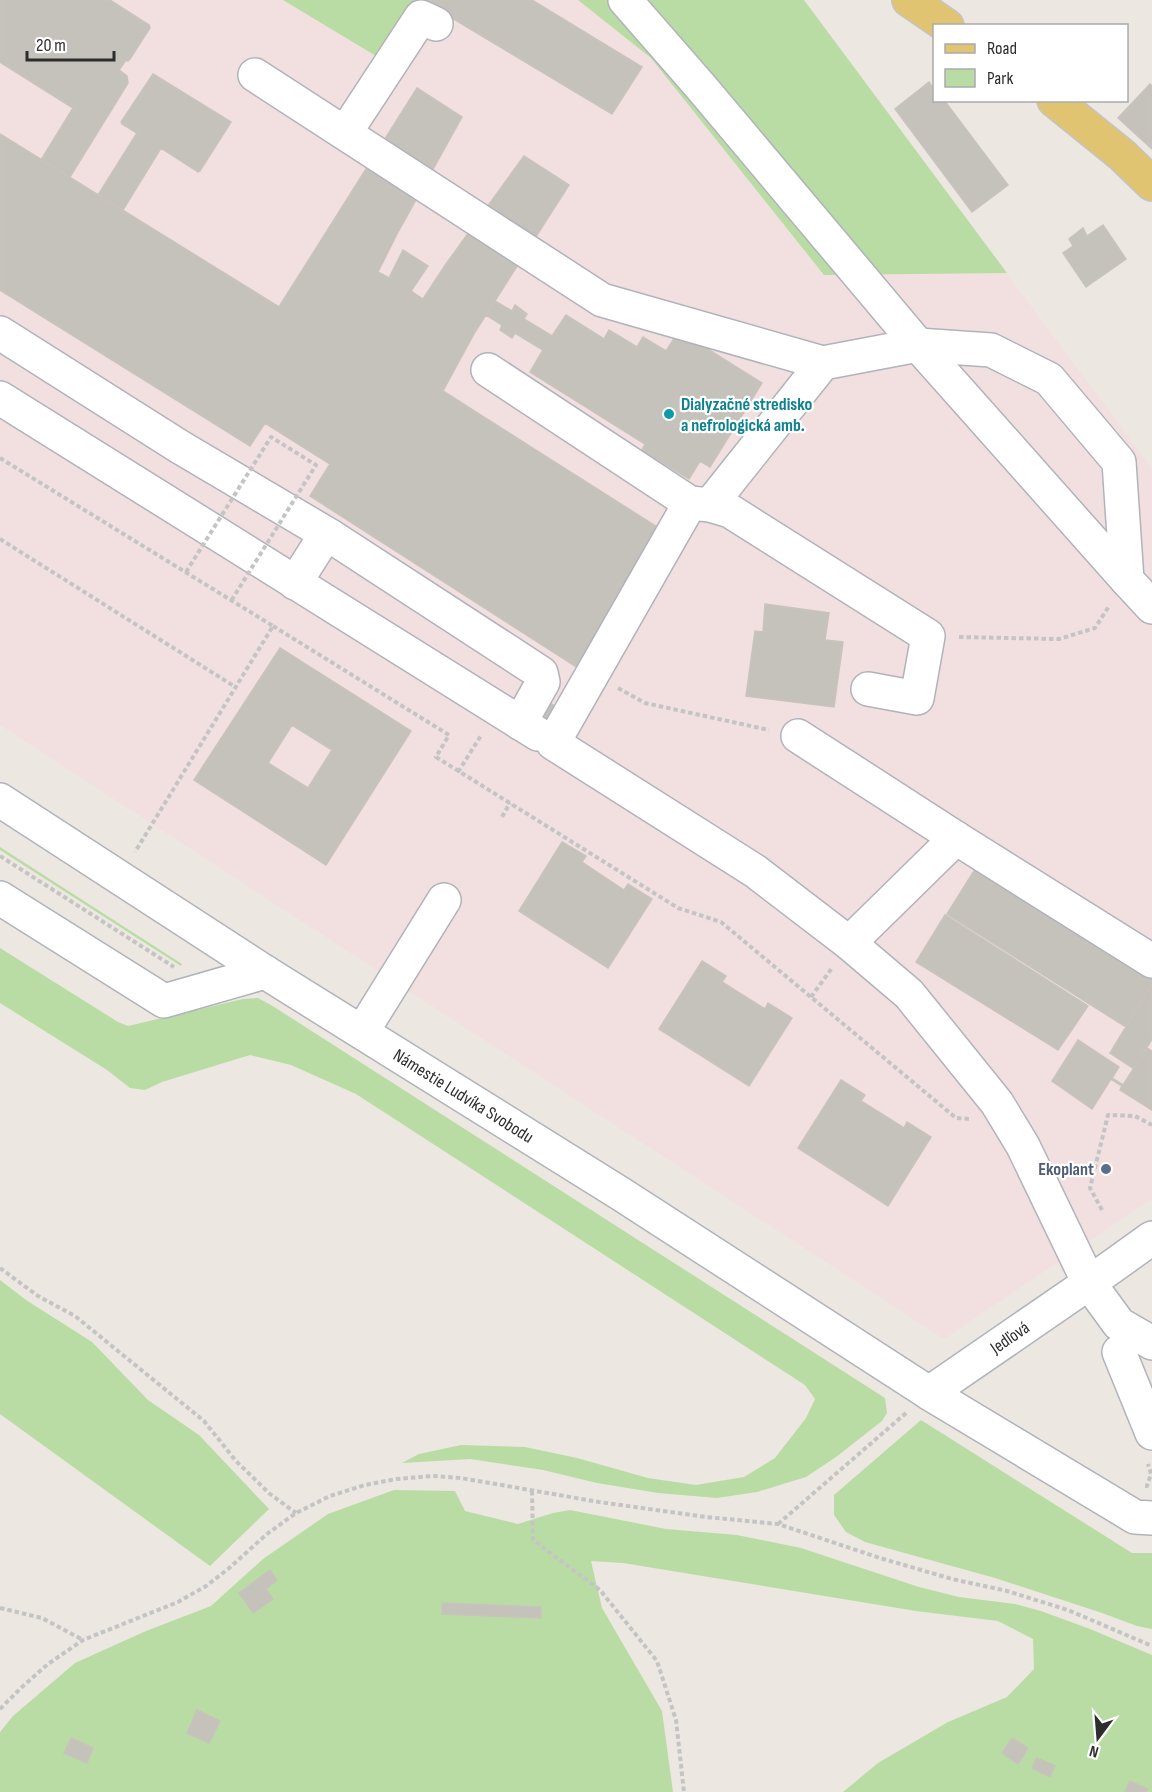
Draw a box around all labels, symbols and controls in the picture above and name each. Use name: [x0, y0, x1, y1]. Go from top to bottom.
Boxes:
scale bar: [27, 24, 114, 62]
legend: [933, 24, 1128, 102]
text: 20 m: [36, 35, 66, 56]
text: Road: [987, 38, 1017, 59]
text: Park: [987, 68, 1013, 89]
place label: Dialyzačné stredisko a nefrologická amb.: [681, 394, 812, 436]
marker: Dialyzačné stredisko a nefrologická amb.: [662, 407, 676, 421]
street label: Námestie Ludvíka Svobodu: [389, 1045, 537, 1148]
place label: Ekoplant: [1038, 1159, 1094, 1180]
marker: Ekoplant: [1099, 1162, 1113, 1176]
street label: Jedľová: [986, 1317, 1034, 1359]
north arrow: [1068, 1708, 1128, 1768]
text: N: [1088, 1741, 1101, 1761]

